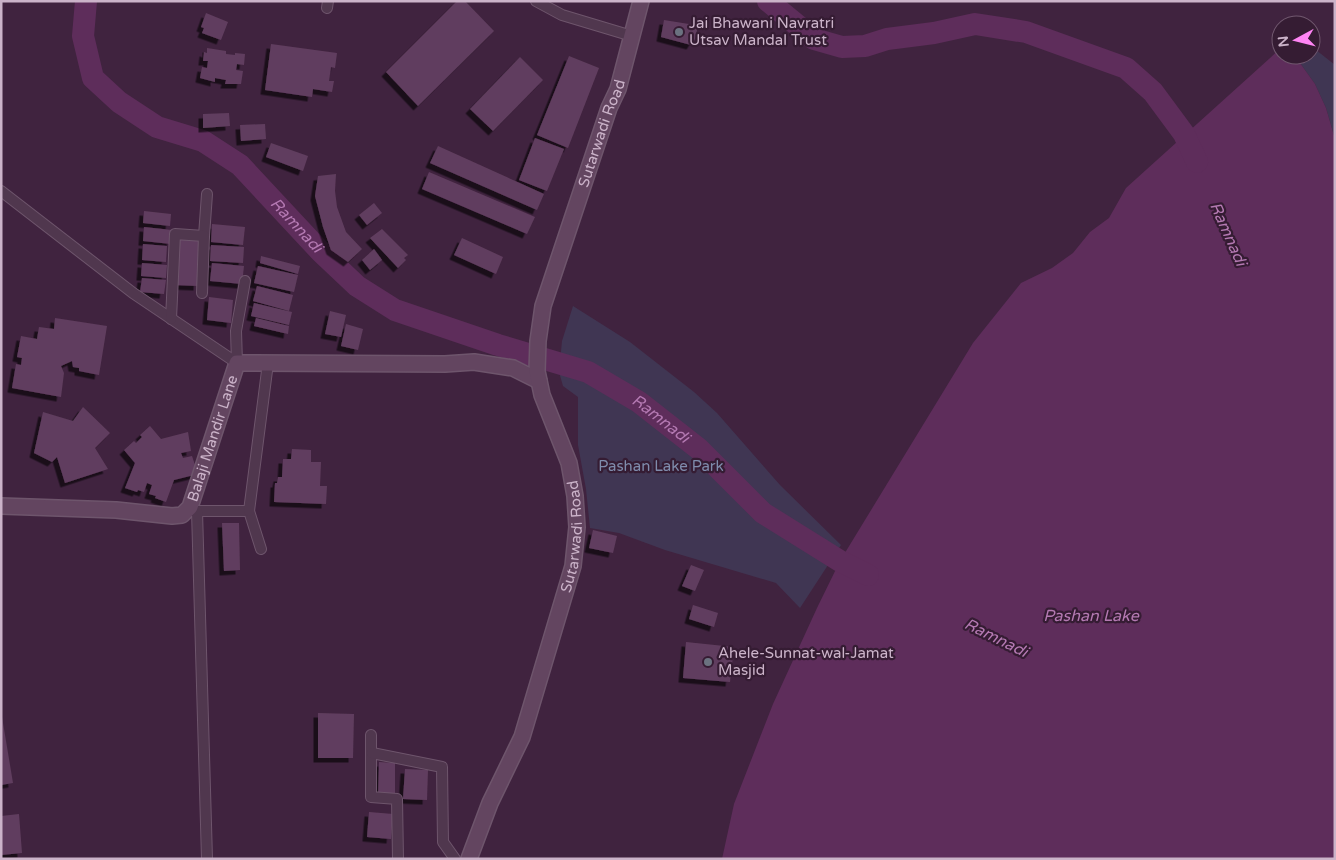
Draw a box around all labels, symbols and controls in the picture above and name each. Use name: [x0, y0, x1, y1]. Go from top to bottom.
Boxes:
place label: Jai Bhawani Navratri Utsav Mandal Trust: [689, 14, 834, 49]
north arrow: [1271, 15, 1321, 65]
marker: Jai Bhawani Navratri Utsav Mandal Trust: [673, 26, 685, 38]
text: N: [1274, 35, 1293, 48]
street label: Sutarwadi Road: [574, 78, 629, 189]
water label: Ramnadi: [266, 194, 328, 259]
water label: Ramnadi: [1205, 199, 1252, 271]
street label: Balaji Mandir Lane: [183, 373, 241, 504]
water label: Ramnadi: [628, 390, 695, 449]
park label: Pashan Lake Park: [598, 457, 724, 475]
street label: Sutarwadi Road: [557, 479, 586, 595]
water label: Pashan Lake: [1043, 606, 1140, 626]
water label: Ramnadi: [961, 614, 1033, 663]
place label: Ahele-Sunnat-wal-Jamat Masjid: [718, 644, 894, 679]
marker: Ahele-Sunnat-wal-Jamat Masjid: [702, 656, 714, 668]

